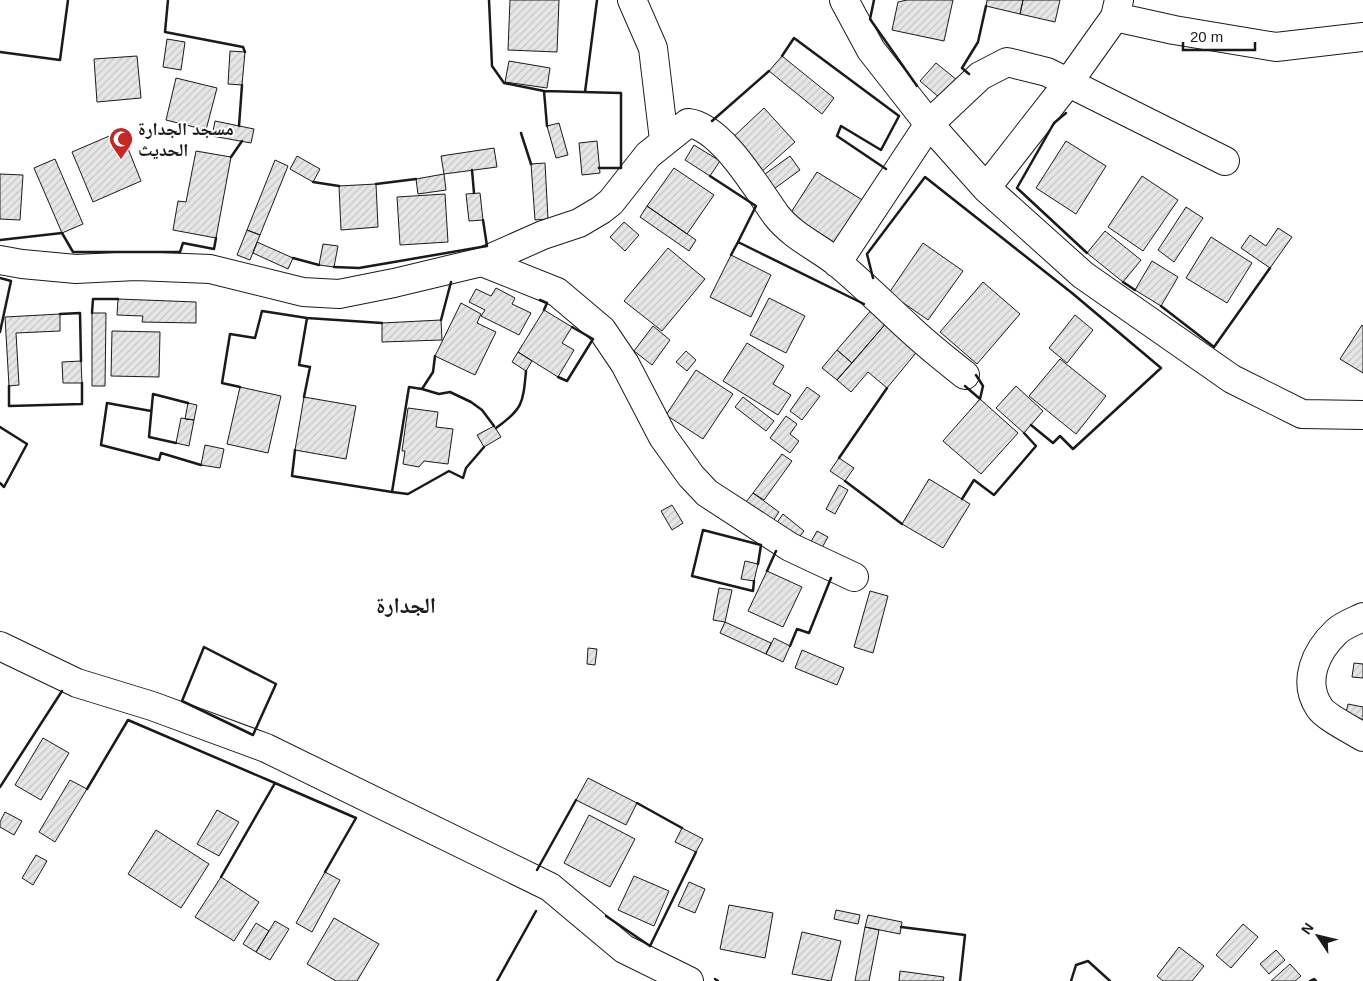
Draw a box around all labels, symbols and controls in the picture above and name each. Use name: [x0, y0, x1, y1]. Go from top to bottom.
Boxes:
scale bar: [1183, 20, 1256, 52]
text: 20 m: [1190, 28, 1223, 45]
place label: مسجد الجدارة الحديث: [138, 119, 234, 160]
mosque icon: مسجد الجدارة الحديث: [108, 126, 134, 160]
district label: الجدارة: [376, 593, 436, 618]
north arrow: [1293, 911, 1343, 961]
text: N: [1298, 920, 1317, 937]

